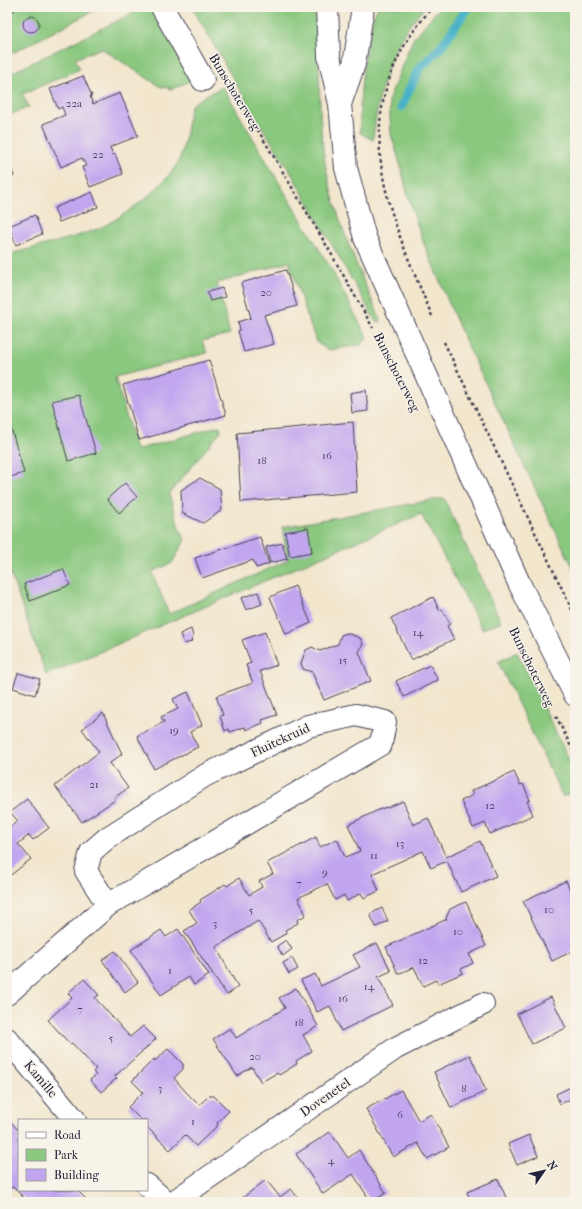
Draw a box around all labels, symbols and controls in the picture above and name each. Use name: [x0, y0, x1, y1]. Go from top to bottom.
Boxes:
street label: Bunschoterweg: [206, 51, 264, 134]
house number: 22a: [66, 97, 83, 110]
house number: 22: [92, 148, 104, 161]
house number: 20: [260, 286, 272, 299]
street label: Bunschoterweg: [371, 330, 424, 415]
house number: 16: [322, 449, 332, 462]
house number: 18: [257, 454, 267, 467]
street label: Bunschoterweg: [506, 625, 558, 710]
house number: 14: [413, 626, 424, 639]
house number: 15: [339, 654, 348, 667]
street label: Fluitekruid: [248, 719, 313, 760]
house number: 19: [169, 724, 179, 737]
house number: 21: [89, 778, 99, 791]
house number: 12: [485, 799, 495, 812]
house number: 13: [396, 837, 404, 850]
house number: 11: [370, 849, 378, 862]
house number: 9: [322, 866, 328, 879]
house number: 7: [296, 877, 302, 890]
house number: 10: [544, 903, 554, 916]
house number: 5: [249, 904, 254, 917]
house number: 3: [213, 917, 217, 930]
house number: 10: [453, 925, 463, 938]
house number: 12: [418, 954, 428, 967]
house number: 1: [168, 964, 172, 977]
house number: 14: [364, 980, 375, 993]
house number: 16: [338, 992, 348, 1005]
house number: 7: [77, 1003, 83, 1016]
house number: 18: [294, 1016, 304, 1029]
house number: 5: [109, 1032, 114, 1045]
house number: 20: [249, 1050, 261, 1063]
street label: Kamille: [21, 1057, 61, 1101]
street label: Dovenetel: [297, 1074, 353, 1120]
house number: 3: [158, 1082, 162, 1095]
house number: 8: [461, 1082, 467, 1095]
house number: 6: [397, 1108, 403, 1121]
house number: 1: [191, 1115, 195, 1128]
legend: [18, 1119, 148, 1191]
text: Road: [54, 1128, 81, 1142]
text: Park: [54, 1148, 79, 1162]
north arrow: [524, 1151, 564, 1191]
house number: 4: [328, 1154, 335, 1167]
text: N: [544, 1159, 560, 1173]
text: Building: [54, 1168, 99, 1182]

